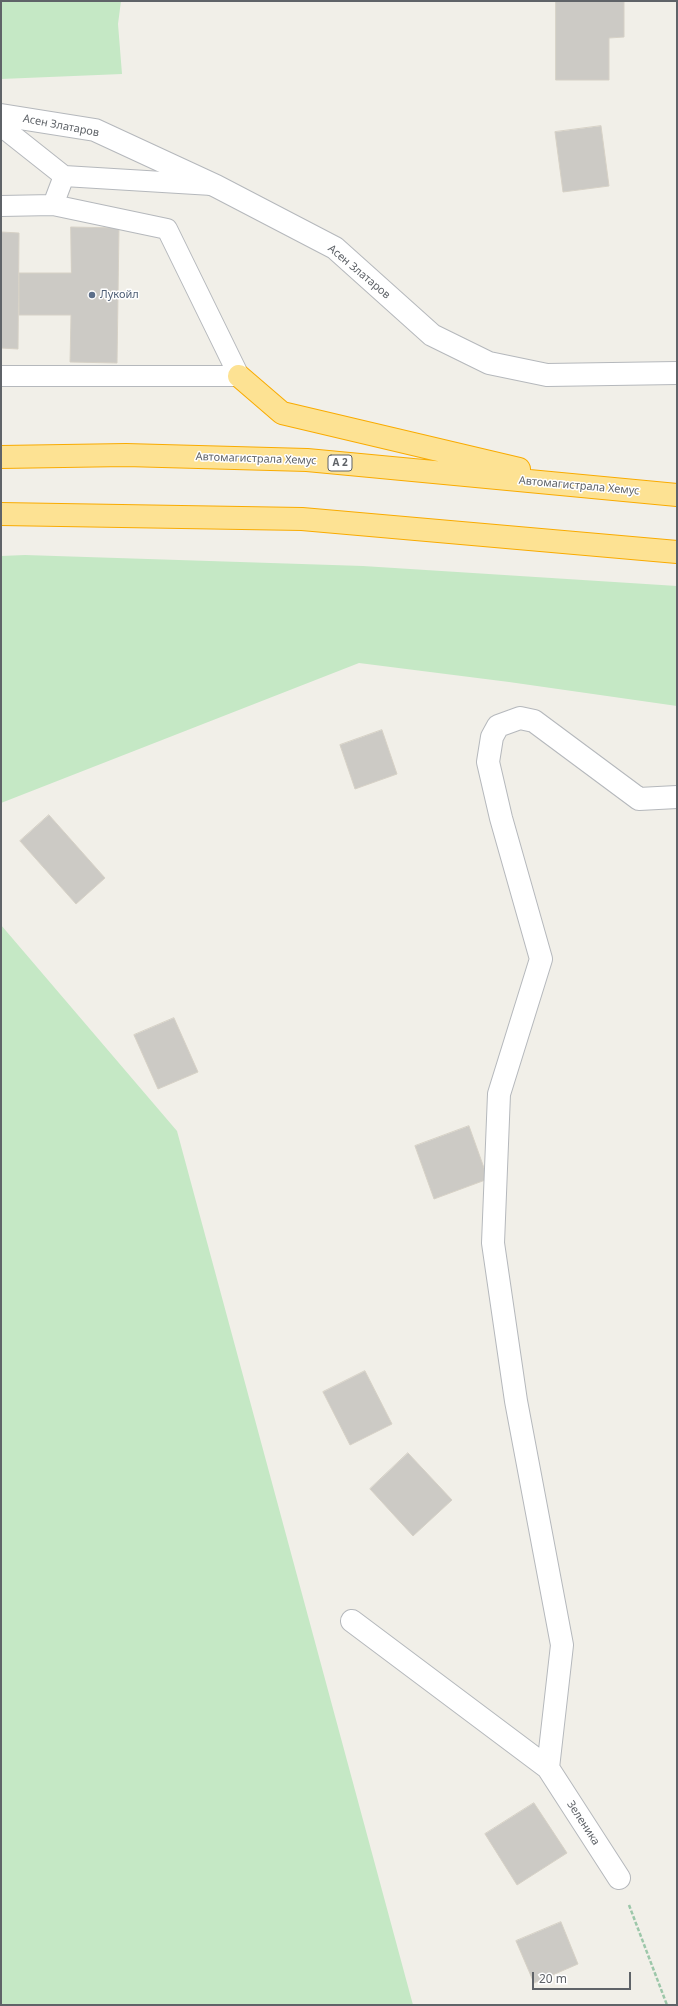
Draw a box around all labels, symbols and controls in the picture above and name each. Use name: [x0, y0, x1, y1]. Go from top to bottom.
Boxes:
street label: Асен Златаров: [22, 112, 100, 140]
street label: Асен Златаров: [325, 242, 393, 302]
place label: Лукойл: [100, 288, 139, 302]
marker: Лукойл: [87, 290, 97, 300]
street label: Автомагистрала Хемус: [195, 450, 317, 468]
road number: A 2: [328, 455, 352, 471]
street label: Автомагистрала Хемус: [518, 474, 640, 498]
street label: Зеленика: [564, 1798, 602, 1848]
scale bar: [534, 1964, 633, 1990]
text: 20 m: [539, 1970, 567, 1987]

